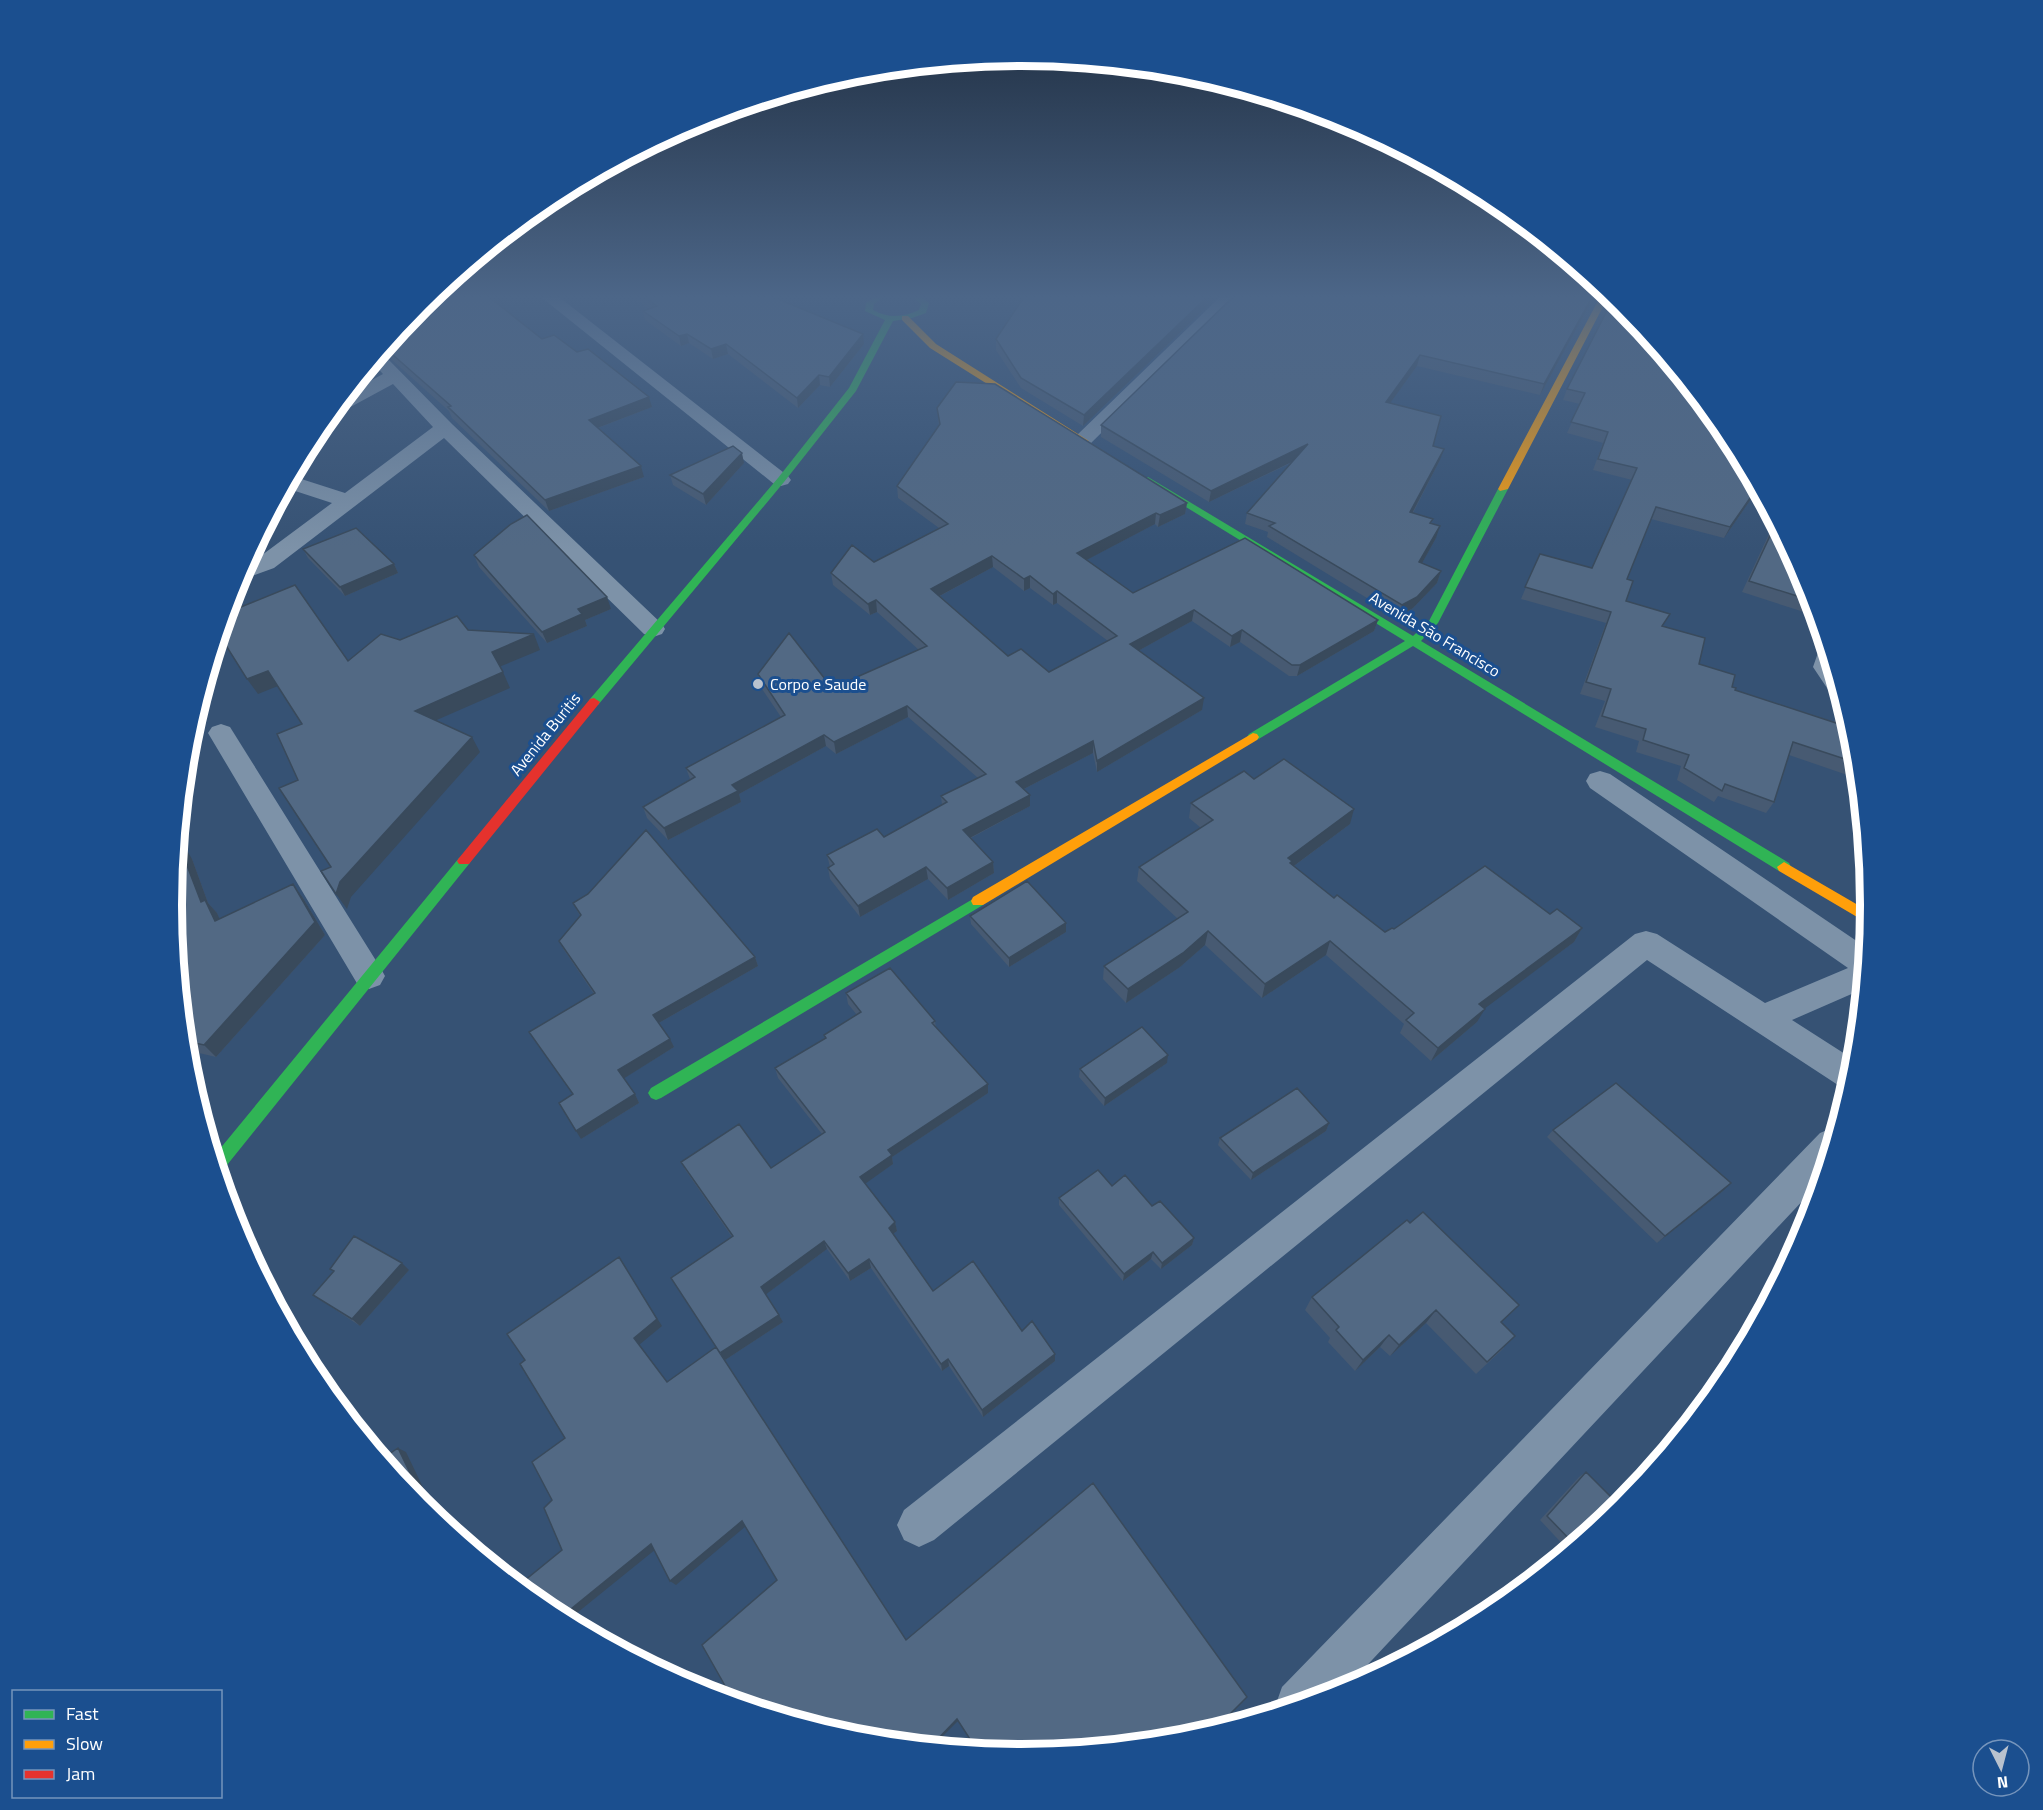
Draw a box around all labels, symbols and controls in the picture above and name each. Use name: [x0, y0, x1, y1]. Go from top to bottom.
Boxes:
street label: Avenida São Francisco: [1365, 585, 1505, 683]
place label: Corpo e Saude: [770, 672, 866, 696]
marker: Corpo e Saude: [751, 677, 765, 691]
street label: Avenida Buritis: [504, 687, 586, 781]
legend: [12, 1690, 222, 1798]
text: Fast: [66, 1700, 99, 1727]
text: Slow: [66, 1730, 103, 1757]
north arrow: [1971, 1738, 2031, 1798]
text: Jam: [66, 1760, 95, 1787]
text: N: [1996, 1770, 2009, 1795]

